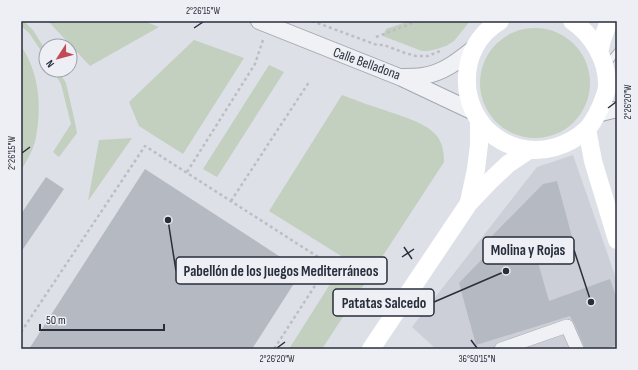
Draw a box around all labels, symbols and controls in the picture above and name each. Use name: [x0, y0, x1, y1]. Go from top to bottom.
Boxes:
text: 2°26'15"W: [186, 5, 221, 17]
north arrow: [38, 38, 78, 78]
street label: Calle Belladona: [331, 43, 403, 84]
text: N: [43, 57, 57, 70]
text: 2°26'20"W: [622, 84, 634, 120]
text: 2°26'15"W: [6, 135, 18, 170]
callout: Molina y Rojas: [483, 237, 574, 264]
text: Molina y Rojas: [491, 241, 566, 260]
callout: Pabellón de los Juegos Mediterráneos: [176, 257, 387, 284]
text: Pabellón de los Juegos Mediterráneos: [184, 262, 379, 281]
callout: Patatas Salcedo: [333, 289, 434, 316]
text: Patatas Salcedo: [342, 294, 426, 313]
scale bar: [40, 306, 164, 332]
text: 50 m: [46, 313, 66, 328]
text: 2°26'20"W: [259, 353, 295, 365]
text: 36°50'15"N: [458, 353, 496, 365]

